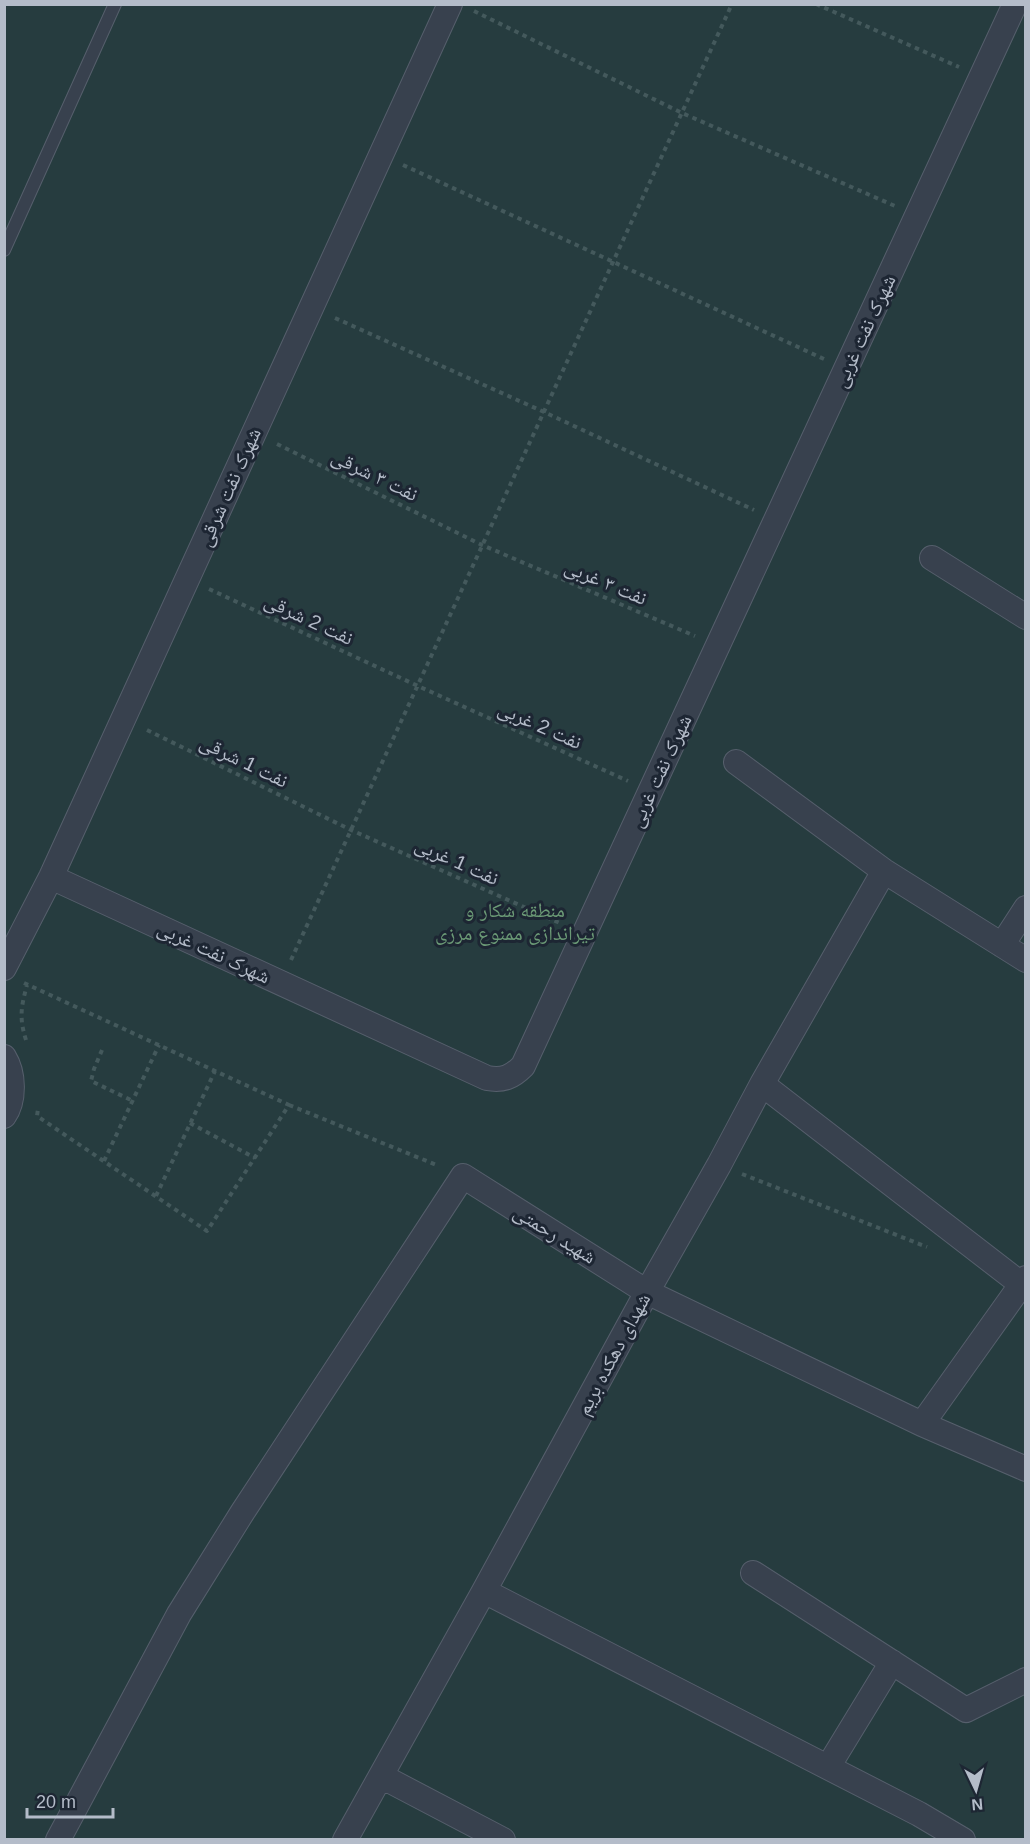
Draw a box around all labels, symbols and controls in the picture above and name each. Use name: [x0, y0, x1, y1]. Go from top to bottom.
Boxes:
street label: شهرک نفت غربی: [828, 271, 901, 391]
street label: شهرک نفت شرقی: [193, 424, 266, 550]
street label: نفت ۳ شرقی: [328, 445, 422, 506]
street label: نفت ۳ غربی: [561, 555, 650, 610]
street label: نفت 2 شرقی: [261, 589, 357, 650]
street label: نفت 2 غربی: [494, 697, 585, 754]
street label: شهرک نفت غربی: [624, 711, 697, 831]
street label: نفت 1 شرقی: [196, 730, 292, 793]
street label: نفت 1 غربی: [411, 833, 502, 890]
park label: منطقه شکار و تیراندازی ممنوع مرزی: [435, 899, 595, 946]
street label: شهرک نفت غربی: [154, 916, 274, 989]
street label: شهید رحمتی: [509, 1200, 600, 1269]
street label: شهدای دهکده بریم: [572, 1289, 657, 1420]
north arrow: [946, 1760, 1006, 1820]
scale bar: [27, 1781, 112, 1819]
text: 20 m: [36, 1792, 76, 1812]
text: N: [971, 1795, 984, 1813]

